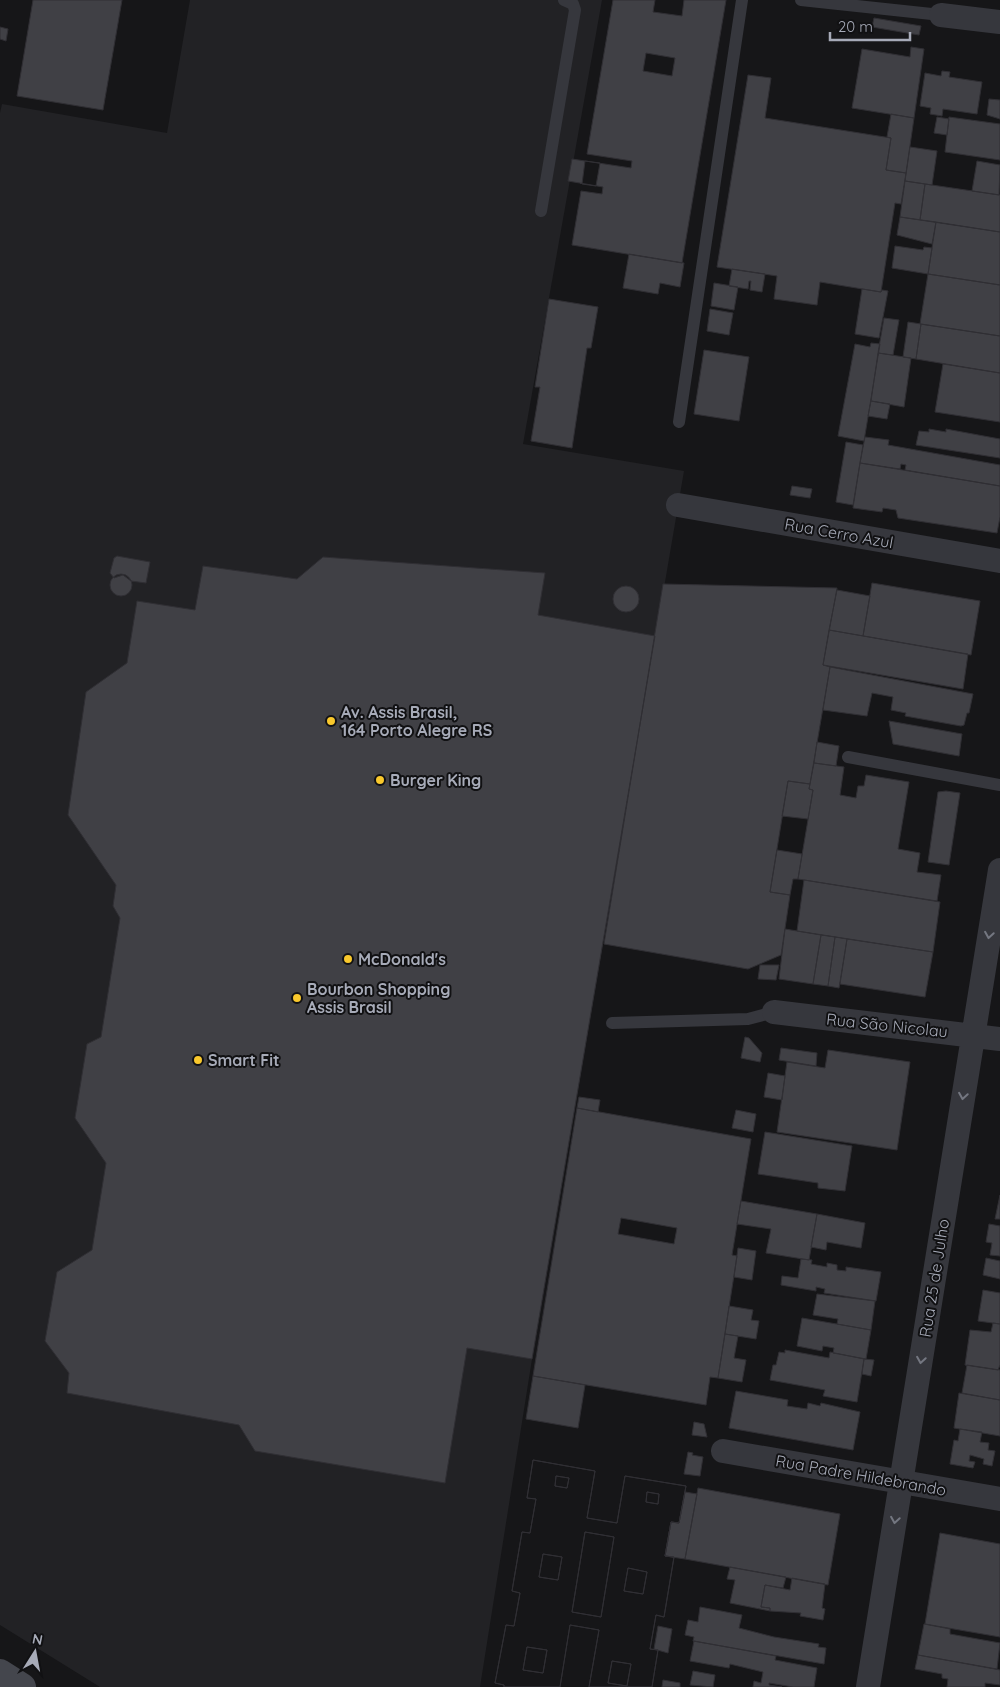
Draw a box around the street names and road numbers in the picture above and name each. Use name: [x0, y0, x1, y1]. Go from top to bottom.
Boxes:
street label: Rua Cerro Azul: [783, 514, 895, 552]
street label: Rua São Nicolau: [825, 1009, 949, 1041]
street label: Rua 25 de Julho: [915, 1217, 953, 1339]
street label: Rua Padre Hildebrando: [774, 1450, 948, 1500]

